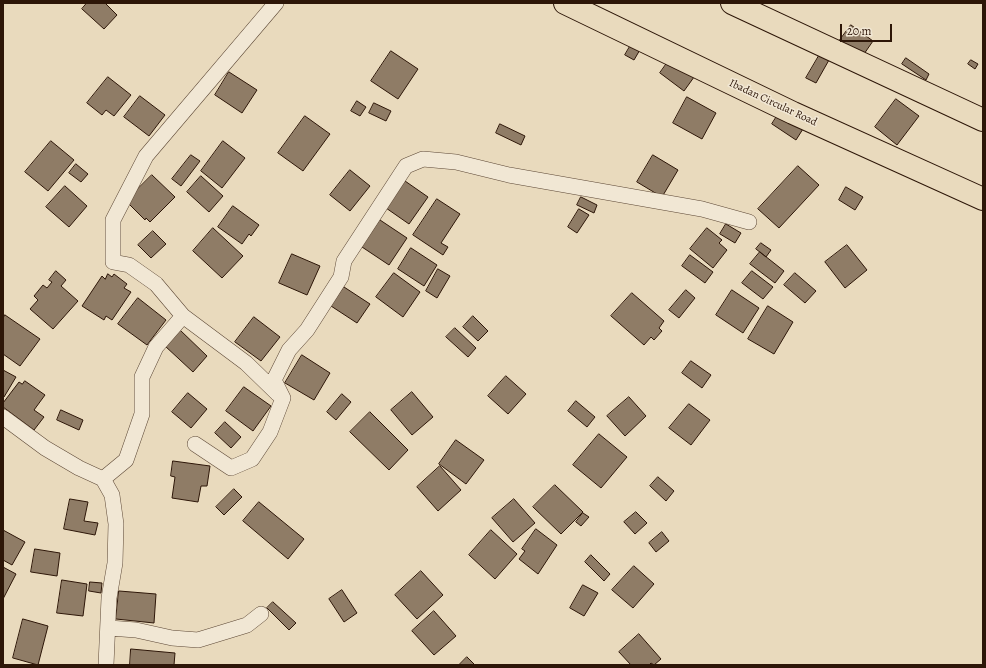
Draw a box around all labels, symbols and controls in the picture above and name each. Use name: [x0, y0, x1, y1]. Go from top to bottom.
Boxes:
scale bar: [842, 16, 894, 42]
text: 20 m: [847, 23, 871, 39]
street label: Ibadan Circular Road: [727, 77, 819, 129]

